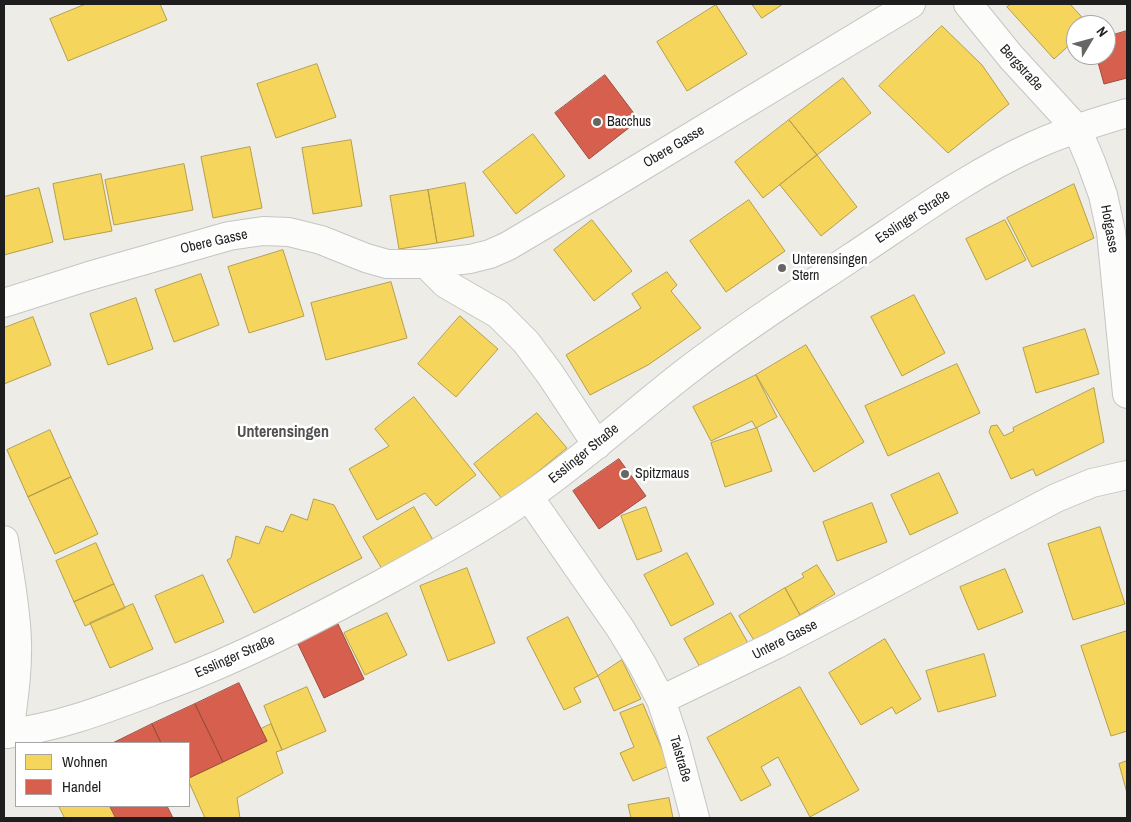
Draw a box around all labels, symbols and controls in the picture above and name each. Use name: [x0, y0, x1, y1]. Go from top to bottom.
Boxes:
north arrow: [1066, 15, 1116, 65]
text: N: [1092, 23, 1112, 40]
street label: Bergstraße: [996, 41, 1046, 95]
place label: Bacchus: [607, 114, 651, 130]
marker: Bacchus: [591, 116, 603, 128]
street label: Obere Gasse: [640, 122, 708, 172]
street label: Esslinger Straße: [873, 187, 953, 247]
street label: Hofgasse: [1097, 204, 1121, 254]
street label: Obere Gasse: [179, 226, 249, 258]
place label: Unterensingen Stern: [792, 252, 867, 284]
marker: Unterensingen Stern: [776, 262, 788, 274]
street label: Esslinger Straße: [545, 421, 623, 487]
district label: Unterensingen: [237, 423, 329, 443]
place label: Spitzmaus: [635, 466, 689, 482]
marker: Spitzmaus: [619, 468, 631, 480]
street label: Untere Gasse: [750, 616, 820, 664]
street label: Esslinger Straße: [193, 632, 277, 682]
street label: Talstraße: [665, 734, 695, 784]
legend: [15, 742, 190, 807]
text: Wohnen: [62, 751, 108, 772]
text: Handel: [62, 776, 101, 797]

